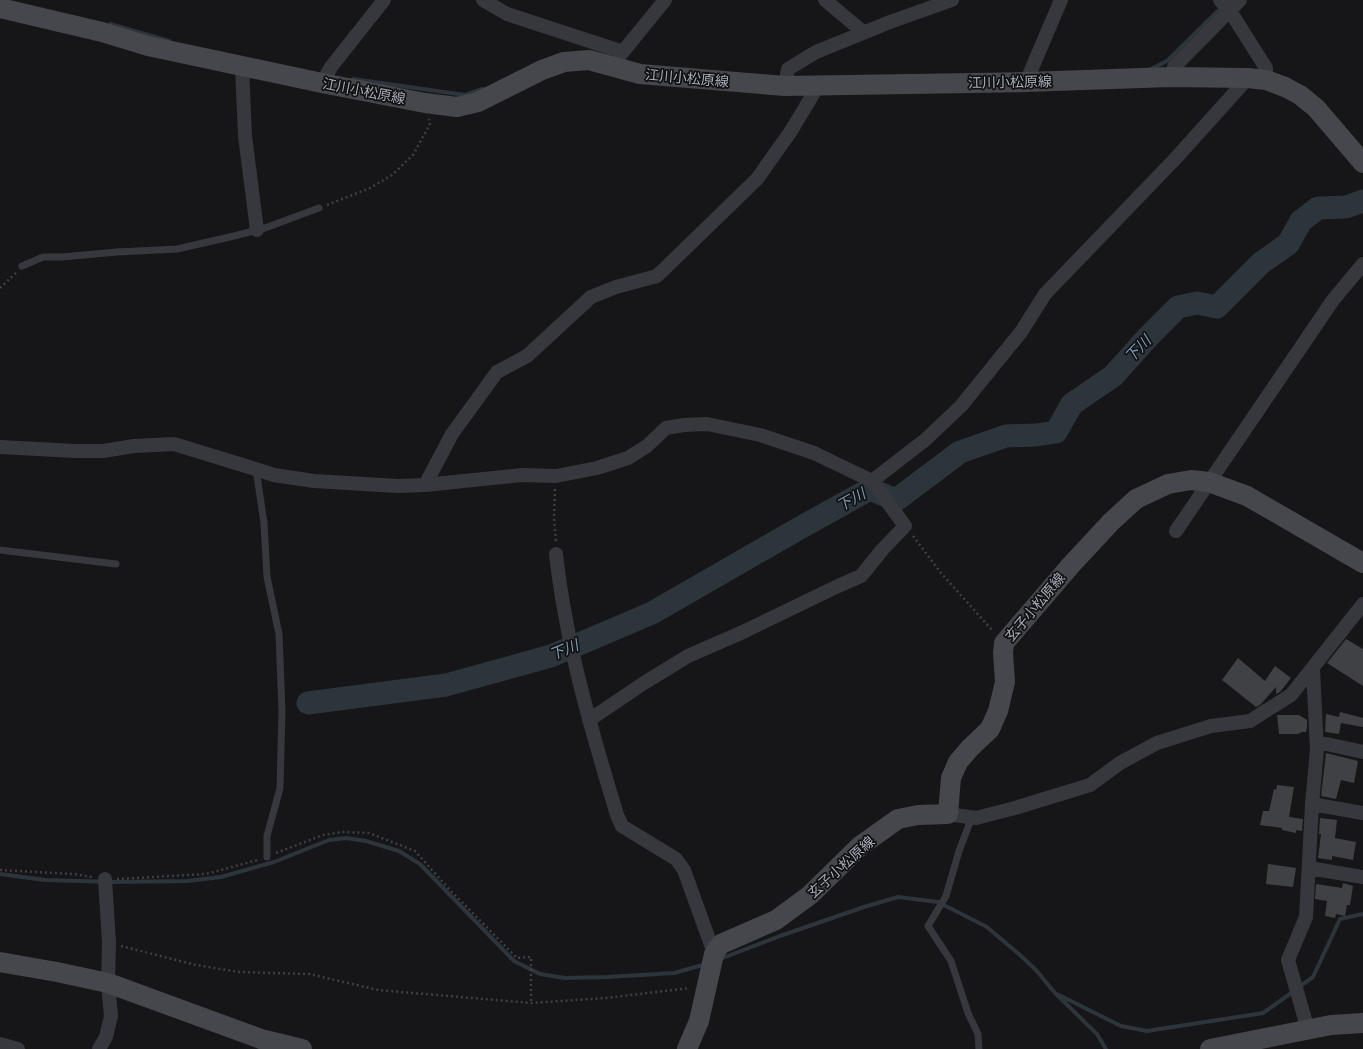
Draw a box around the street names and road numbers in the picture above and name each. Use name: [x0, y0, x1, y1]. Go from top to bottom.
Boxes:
street label: 江川小松原線: [644, 64, 730, 92]
street label: 江川小松原線: [968, 71, 1052, 93]
street label: 江川小松原線: [321, 73, 407, 109]
street label: 玄子小松原線: [1000, 568, 1070, 646]
street label: 玄子小松原線: [803, 831, 879, 903]

